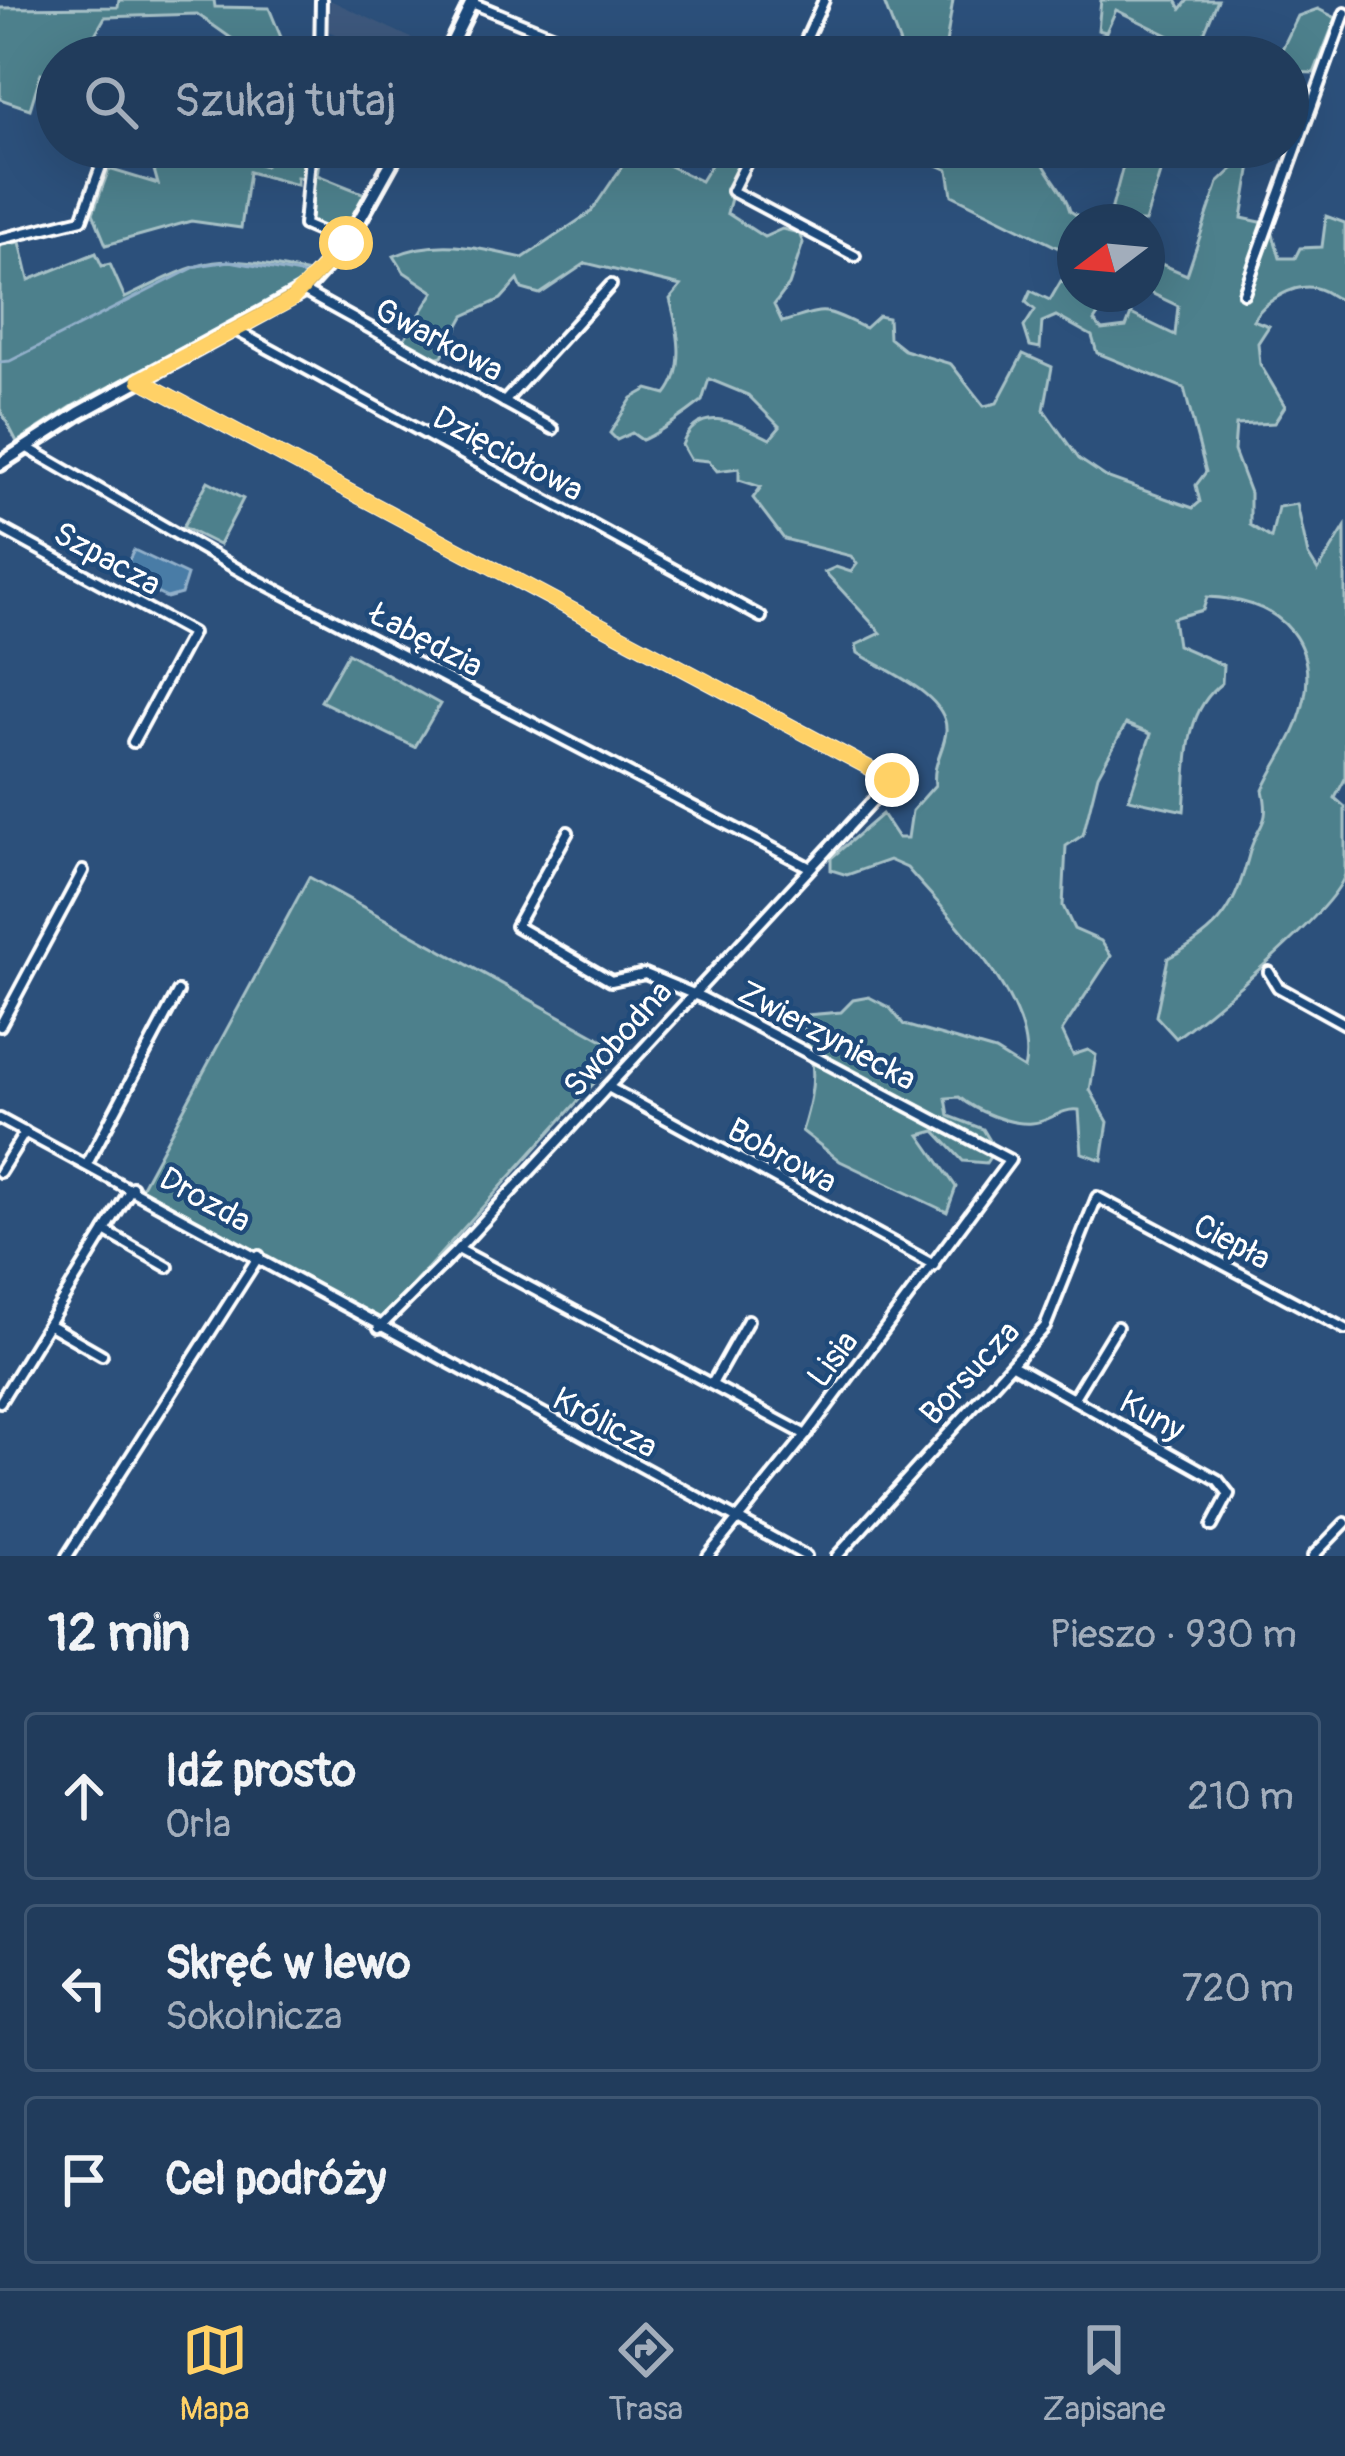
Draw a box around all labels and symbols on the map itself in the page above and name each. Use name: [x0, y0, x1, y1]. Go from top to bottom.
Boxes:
north arrow: [1057, 204, 1165, 312]
route start: [319, 216, 373, 270]
street label: Gwarkowa: [368, 289, 510, 391]
street label: Dzięciołowa: [426, 397, 590, 511]
street label: Szpacza: [46, 513, 168, 605]
street label: Łabędzia: [360, 592, 490, 687]
route end: [865, 753, 919, 807]
street label: Swobodna: [555, 972, 681, 1106]
street label: Zwierzyniecka: [731, 972, 923, 1100]
street label: Bobrowa: [720, 1109, 844, 1203]
street label: Drozda: [152, 1158, 258, 1242]
street label: Ciepła: [1186, 1205, 1278, 1279]
street label: Borsucza: [911, 1312, 1029, 1434]
street label: Lisia: [798, 1323, 868, 1395]
street label: Królicza: [546, 1378, 664, 1468]
street label: Kuny: [1112, 1381, 1192, 1451]

